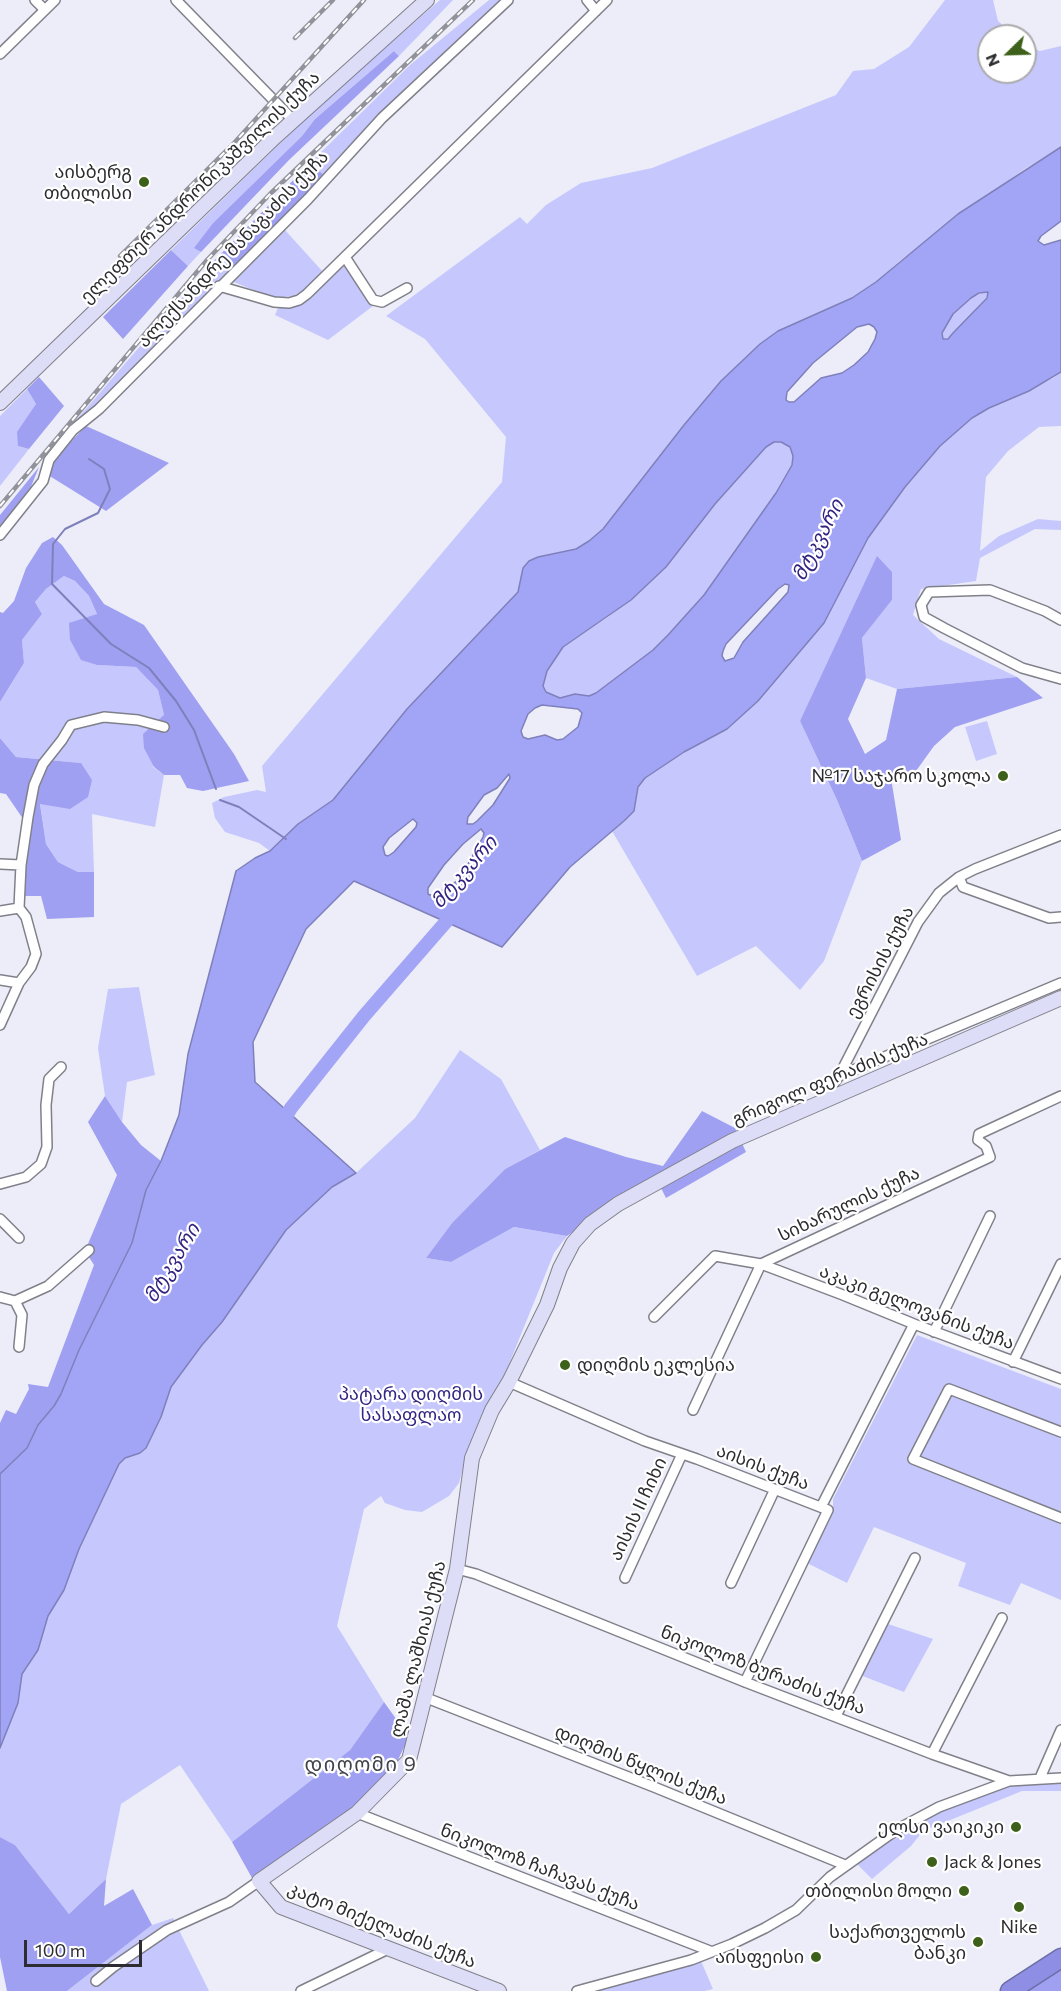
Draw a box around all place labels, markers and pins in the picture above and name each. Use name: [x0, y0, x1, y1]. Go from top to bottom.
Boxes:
place label: აისბერგ თბილისი: [44, 161, 132, 204]
marker: აისბერგ თბილისი: [137, 175, 151, 189]
place label: №17 საჯარო სკოლა: [812, 765, 991, 787]
marker: №17 საჯარო სკოლა: [996, 769, 1010, 783]
place label: დიღმის ეკლესია: [577, 1354, 735, 1376]
marker: დიღმის ეკლესია: [558, 1358, 572, 1372]
place label: ელსი ვაიკიკი: [878, 1816, 1004, 1838]
marker: ელსი ვაიკიკი: [1009, 1820, 1023, 1834]
place label: Jack & Jones: [944, 1851, 1041, 1873]
marker: Jack & Jones: [925, 1855, 939, 1869]
place label: თბილისი მოლი: [805, 1880, 952, 1902]
marker: თბილისი მოლი: [957, 1884, 971, 1898]
marker: Nike: [1012, 1900, 1026, 1914]
place label: Nike: [1000, 1916, 1038, 1938]
place label: საქართველოს ბანკი: [829, 1921, 966, 1964]
marker: საქართველოს ბანკი: [971, 1935, 985, 1949]
place label: აისფეისი: [715, 1946, 804, 1968]
marker: აისფეისი: [809, 1950, 823, 1964]

